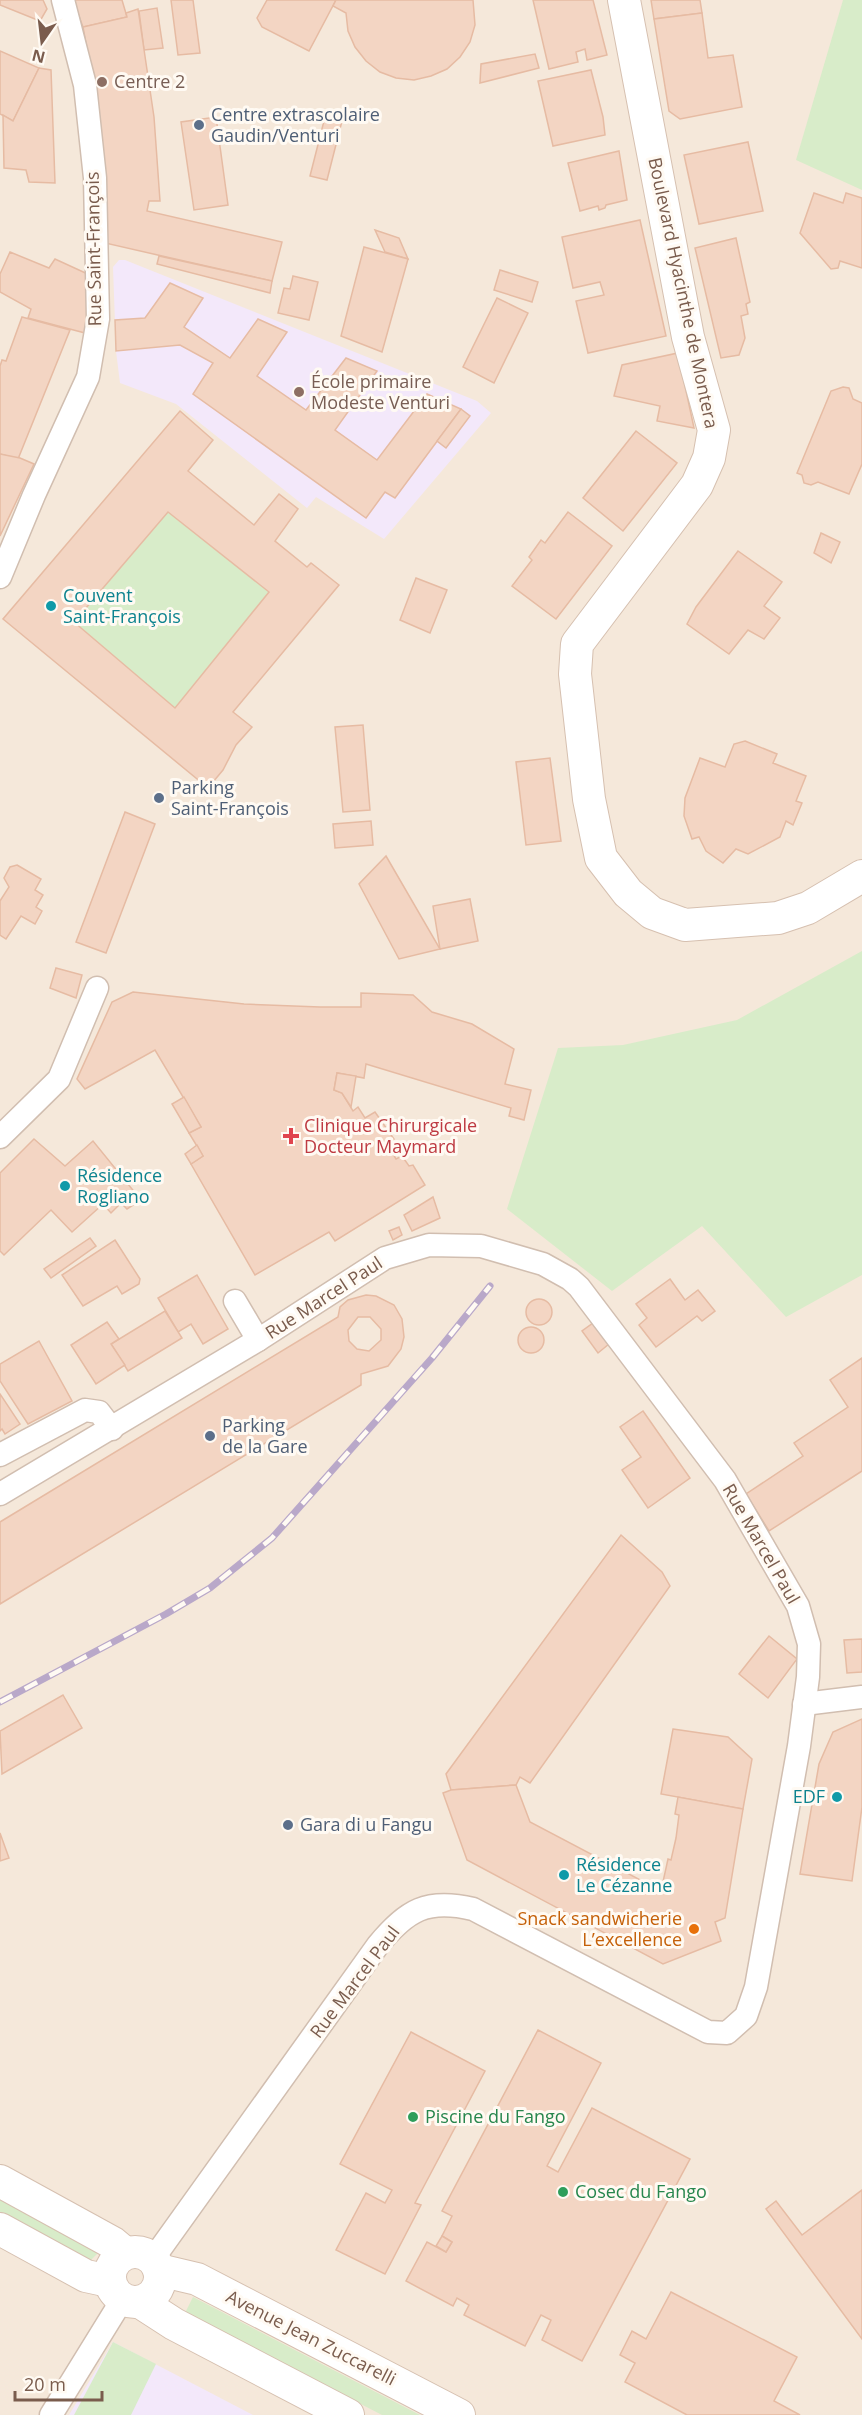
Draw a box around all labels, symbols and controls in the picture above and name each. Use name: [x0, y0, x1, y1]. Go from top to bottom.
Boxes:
north arrow: [12, 12, 72, 72]
text: N: [29, 44, 47, 69]
place label: Centre 2: [114, 69, 185, 93]
marker: Centre 2: [95, 75, 109, 89]
place label: Centre extrascolaire Gaudin/Venturi: [211, 102, 380, 147]
marker: Centre extrascolaire Gaudin/Venturi: [192, 118, 206, 132]
street label: Boulevard Hyacinthe de Montera: [643, 155, 724, 431]
street label: Rue Saint-François: [80, 171, 106, 327]
place label: École primaire Modeste Venturi: [311, 369, 450, 414]
marker: École primaire Modeste Venturi: [292, 385, 306, 399]
place label: Couvent Saint-François: [63, 583, 181, 628]
marker: Couvent Saint-François: [44, 599, 58, 613]
place label: Parking Saint-François: [171, 775, 289, 820]
marker: Parking Saint-François: [152, 791, 166, 805]
place label: Clinique Chirurgicale Docteur Maymard: [304, 1113, 477, 1158]
marker: Clinique Chirurgicale Docteur Maymard: [282, 1127, 300, 1145]
place label: Résidence Rogliano: [77, 1163, 162, 1208]
marker: Résidence Rogliano: [58, 1179, 72, 1193]
street label: Rue Marcel Paul: [260, 1250, 387, 1344]
place label: Parking de la Gare: [222, 1413, 308, 1458]
marker: Parking de la Gare: [203, 1429, 217, 1443]
street label: Rue Marcel Paul: [718, 1479, 806, 1608]
place label: EDF: [793, 1784, 825, 1808]
marker: EDF: [830, 1790, 844, 1804]
place label: Gara di u Fangu: [300, 1812, 432, 1836]
marker: Gara di u Fangu: [281, 1818, 295, 1832]
place label: Résidence Le Cézanne: [576, 1852, 672, 1897]
marker: Résidence Le Cézanne: [557, 1868, 571, 1882]
place label: Snack sandwicherie L’excellence: [517, 1906, 682, 1951]
street label: Rue Marcel Paul: [304, 1920, 404, 2042]
marker: Snack sandwicherie L’excellence: [687, 1922, 701, 1936]
place label: Piscine du Fango: [425, 2104, 566, 2128]
marker: Piscine du Fango: [406, 2110, 420, 2124]
place label: Cosec du Fango: [575, 2179, 707, 2203]
marker: Cosec du Fango: [556, 2185, 570, 2199]
street label: Avenue Jean Zuccarelli: [222, 2284, 401, 2390]
scale bar: [15, 2364, 102, 2402]
text: 20 m: [24, 2372, 66, 2396]

